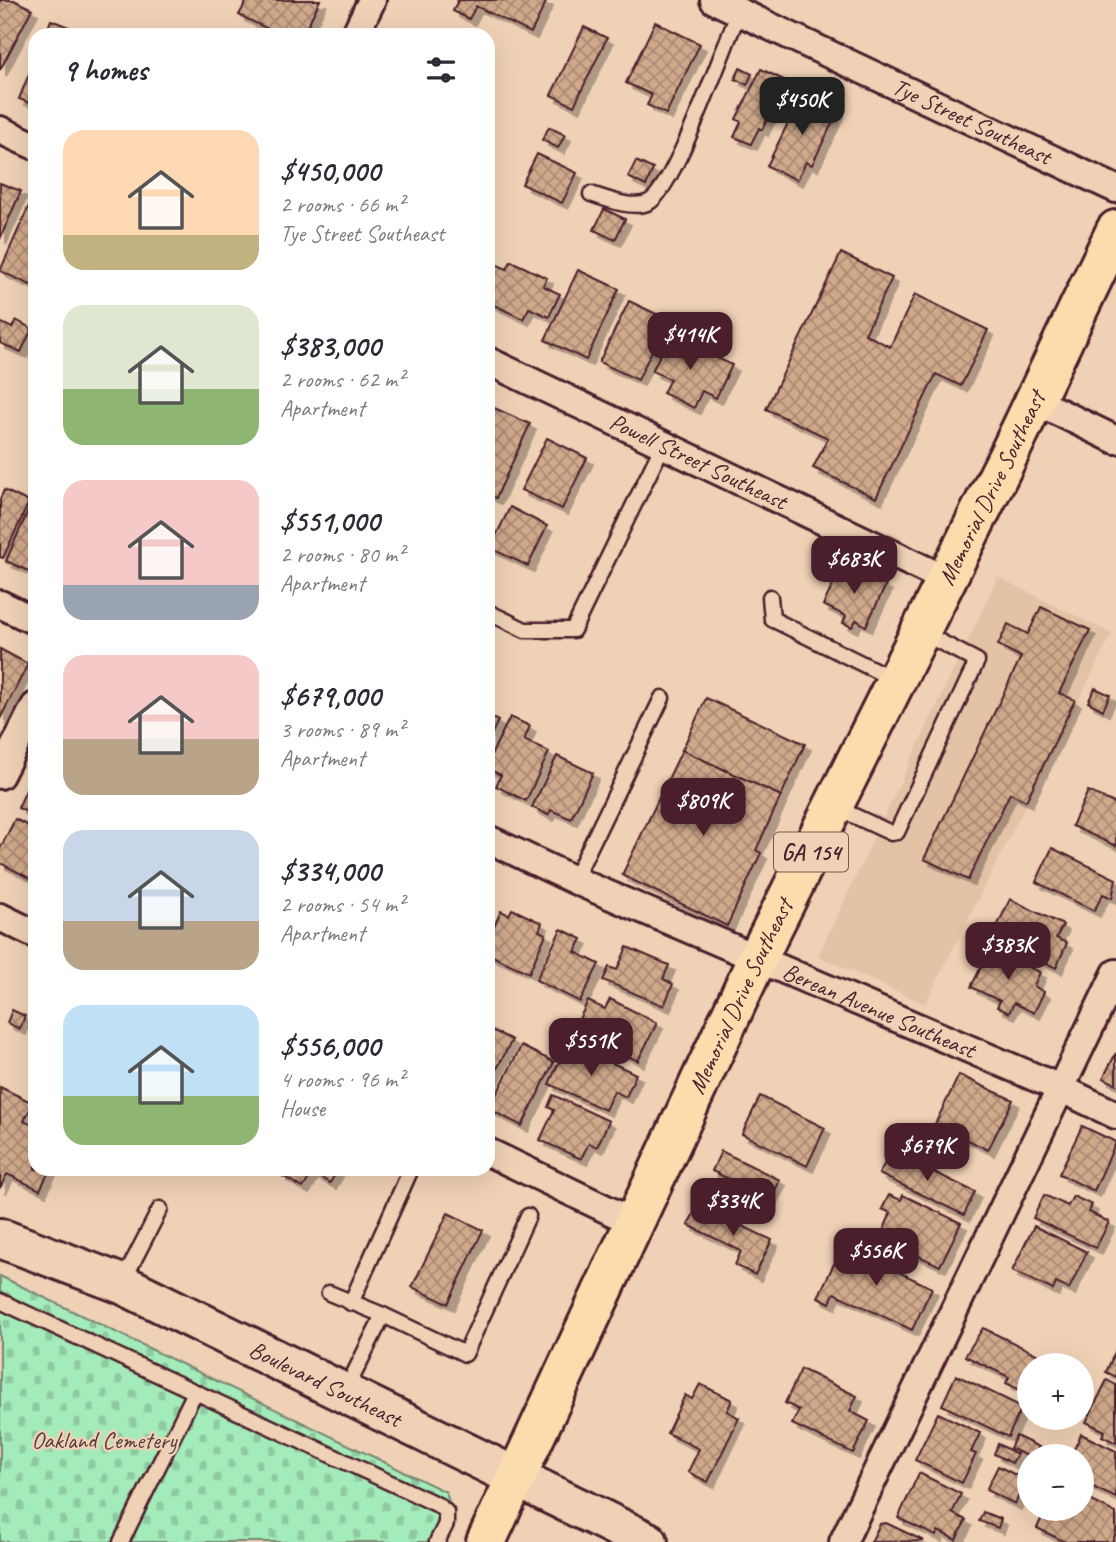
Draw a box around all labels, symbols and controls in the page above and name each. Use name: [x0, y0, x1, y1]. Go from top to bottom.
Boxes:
text: 9 homes: [63, 51, 147, 89]
icon: filters: [422, 51, 460, 89]
street label: Tye Street Southeast: [888, 71, 1058, 172]
pin: $450K: [753, 78, 851, 137]
text: $450K: [776, 85, 828, 114]
text: $450,000: [280, 152, 380, 190]
icon: home: [119, 158, 203, 242]
text: 2 rooms · 66 m²: [280, 190, 404, 219]
text: Tye Street Southeast: [280, 219, 444, 248]
pin: $414K: [641, 312, 739, 372]
text: $414K: [663, 320, 717, 349]
text: $383,000: [280, 327, 380, 365]
icon: home: [119, 333, 203, 417]
text: 2 rooms · 62 m²: [280, 365, 404, 394]
street label: Memorial Drive Southeast: [931, 384, 1053, 590]
text: Apartment: [280, 394, 365, 423]
street label: Powell Street Southeast: [605, 406, 794, 517]
text: $551,000: [280, 502, 379, 540]
icon: home: [119, 508, 203, 592]
pin: $683K: [805, 536, 903, 596]
text: 2 rooms · 80 m²: [280, 540, 404, 569]
text: $683K: [827, 544, 881, 573]
text: Apartment: [280, 569, 365, 598]
text: $679,000: [280, 677, 381, 715]
icon: home: [119, 683, 203, 767]
text: 3 rooms · 89 m²: [280, 715, 404, 744]
text: Apartment: [280, 744, 365, 773]
pin: $809K: [654, 778, 752, 838]
text: $809K: [677, 786, 729, 815]
road number: GA 154: [774, 832, 848, 872]
text: $334,000: [280, 852, 380, 890]
icon: home: [119, 858, 203, 942]
text: 2 rooms · 54 m²: [280, 890, 404, 919]
street label: Memorial Drive Southeast: [681, 891, 801, 1099]
text: Apartment: [280, 919, 365, 948]
pin: $383K: [959, 922, 1057, 982]
text: $383K: [981, 930, 1035, 959]
street label: Berean Avenue Southeast: [778, 956, 982, 1066]
pin: $551K: [542, 1018, 640, 1078]
text: $551K: [565, 1026, 617, 1055]
text: $556,000: [280, 1027, 380, 1065]
icon: home: [119, 1033, 203, 1117]
text: 4 rooms · 96 m²: [280, 1065, 404, 1094]
text: House: [280, 1094, 325, 1123]
pin: $679K: [878, 1124, 976, 1183]
text: $679K: [900, 1131, 954, 1160]
pin: $334K: [684, 1178, 782, 1238]
text: $334K: [706, 1186, 760, 1215]
pin: $556K: [827, 1228, 925, 1288]
text: $556K: [850, 1236, 902, 1265]
street label: Boulevard Southeast: [245, 1334, 408, 1435]
map controls: [1017, 1353, 1094, 1521]
button: +: [1017, 1353, 1094, 1430]
park label: Oakland Cemetery: [31, 1425, 178, 1455]
button: −: [1017, 1444, 1094, 1521]

